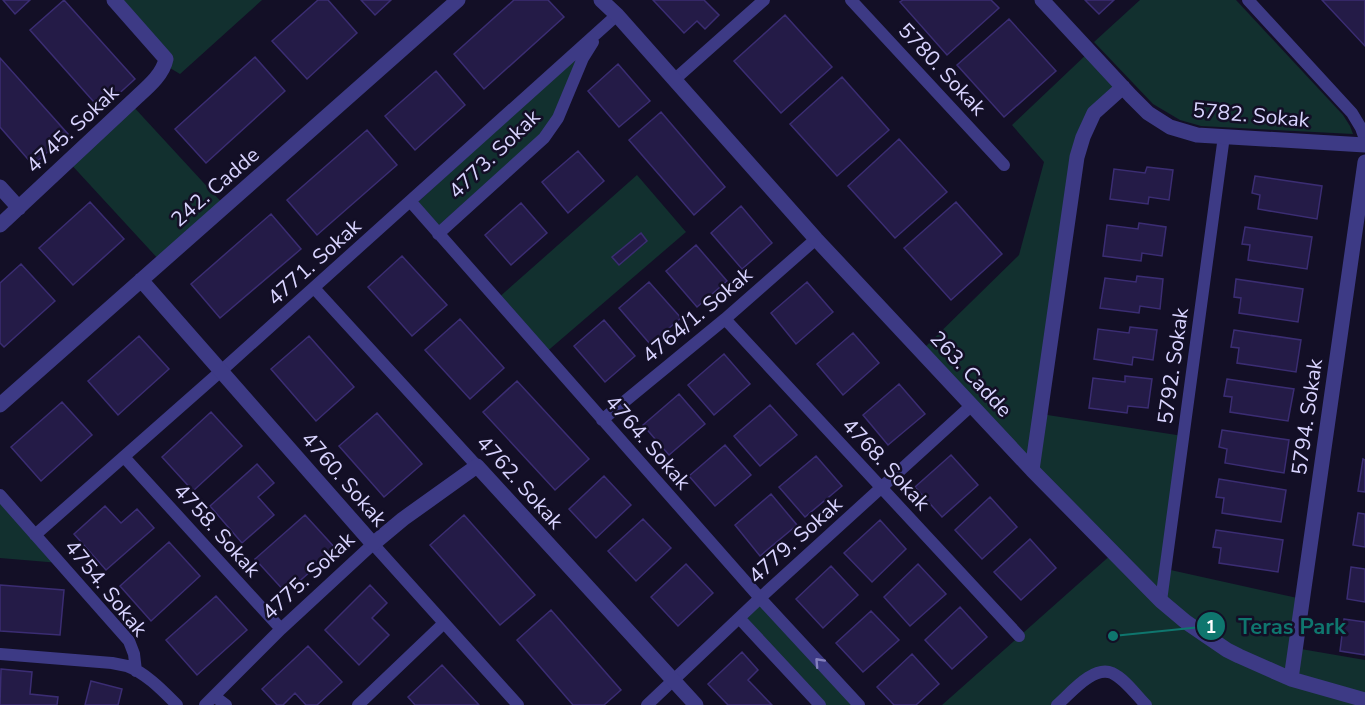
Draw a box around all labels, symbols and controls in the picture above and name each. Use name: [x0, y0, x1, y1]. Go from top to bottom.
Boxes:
street label: 5780. Sokak: [892, 17, 993, 122]
street label: 4745. Sokak: [20, 78, 125, 179]
street label: 5782. Sokak: [1191, 96, 1311, 134]
street label: 4773. Sokak: [442, 103, 546, 205]
street label: 242. Cadde: [165, 141, 265, 233]
street label: 4771. Sokak: [261, 212, 367, 312]
street label: 4764/1. Sokak: [636, 260, 758, 369]
street label: 5792. Sokak: [1151, 306, 1195, 426]
street label: 263. Cadde: [924, 325, 1018, 423]
street label: 5794. Sokak: [1285, 357, 1329, 477]
street label: 4764. Sokak: [599, 389, 697, 496]
street label: 4768. Sokak: [836, 412, 937, 517]
street label: 4760. Sokak: [295, 426, 393, 533]
street label: 4762. Sokak: [470, 429, 570, 535]
street label: 4758. Sokak: [167, 477, 267, 583]
street label: 4779. Sokak: [742, 490, 848, 590]
street label: 4775. Sokak: [256, 525, 361, 626]
street label: 4754. Sokak: [58, 534, 154, 643]
callout: Teras Park: [1196, 606, 1357, 646]
text: Teras Park: [1238, 612, 1347, 642]
text: 1: [1206, 615, 1216, 639]
one-way arrow: [815, 658, 826, 669]

